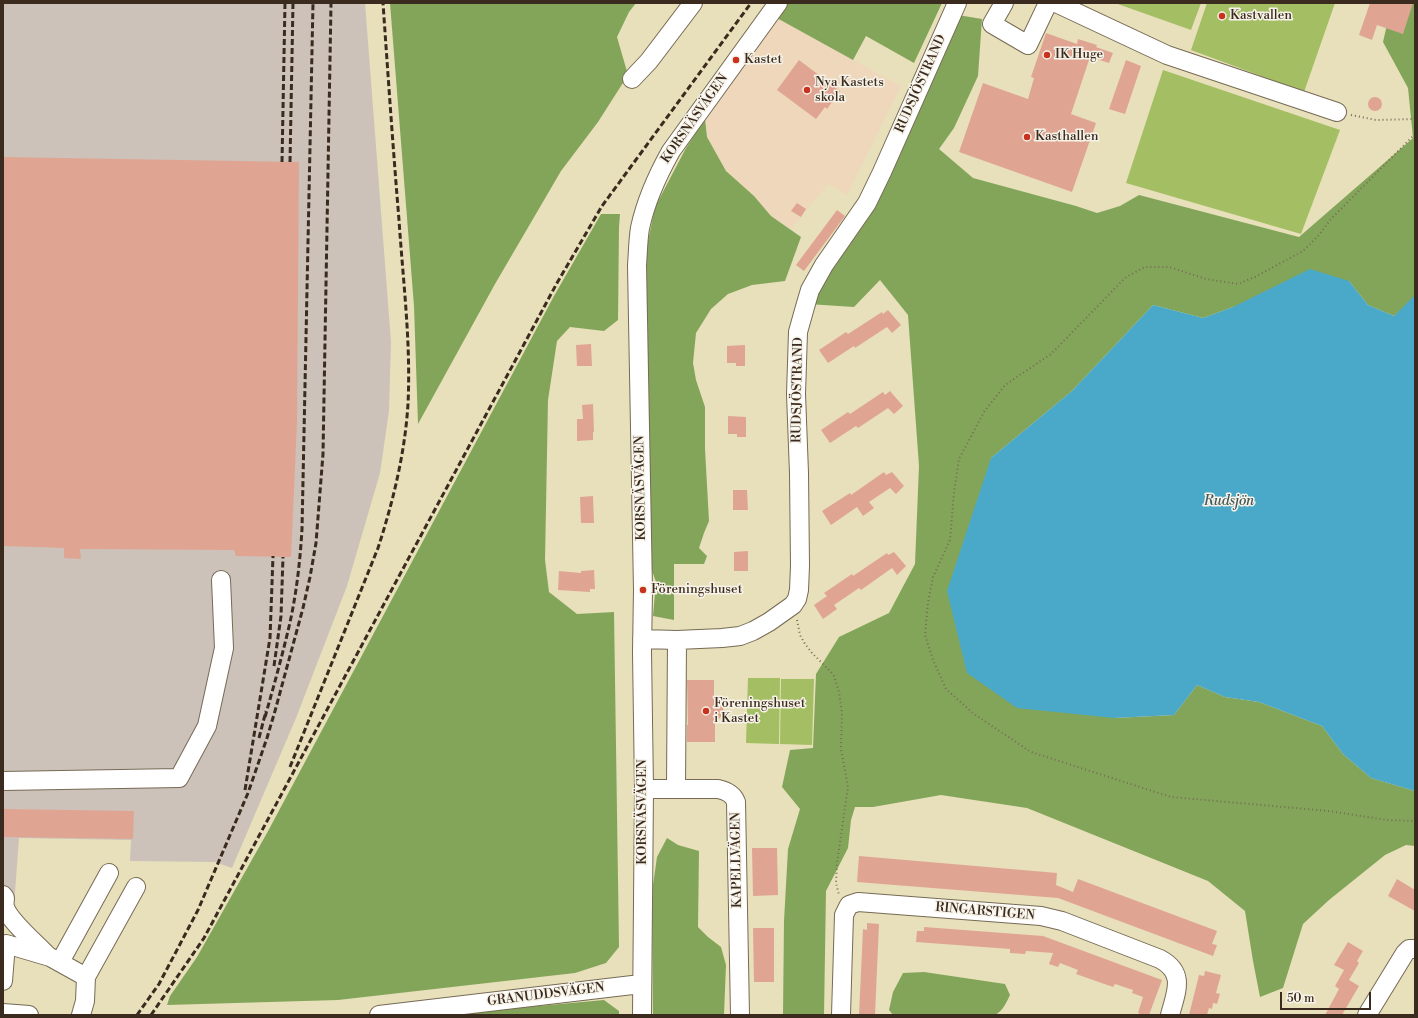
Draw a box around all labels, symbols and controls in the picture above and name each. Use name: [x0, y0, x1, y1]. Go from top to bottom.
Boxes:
place label: Kastvallen: [1230, 8, 1292, 24]
marker: Kastvallen: [1217, 11, 1227, 21]
street label: RUDSJÖSTRAND: [892, 32, 950, 136]
place label: IK Huge: [1055, 47, 1103, 63]
marker: IK Huge: [1042, 50, 1052, 60]
place label: Kastet: [744, 52, 782, 68]
marker: Kastet: [731, 55, 741, 65]
street label: KORSNÄSVÄGEN: [658, 71, 732, 167]
place label: Nya Kastets skola: [815, 75, 884, 106]
marker: Nya Kastets skola: [802, 85, 812, 95]
place label: Kasthallen: [1035, 129, 1098, 145]
marker: Kasthallen: [1022, 132, 1032, 142]
street label: RUDSJÖSTRAND: [789, 337, 807, 443]
street label: KORSNÄSVÄGEN: [632, 435, 650, 541]
water label: Rudsjön: [1204, 494, 1254, 510]
place label: Föreningshuset: [651, 582, 742, 598]
marker: Föreningshuset: [638, 585, 648, 595]
place label: Föreningshuset i Kastet: [714, 696, 805, 727]
marker: Föreningshuset i Kastet: [701, 706, 711, 716]
street label: KORSNÄSVÄGEN: [635, 759, 651, 865]
street label: KAPELLVÄGEN: [728, 812, 746, 908]
street label: RINGARSTIGEN: [935, 900, 1035, 924]
street label: GRANUDDSVÄGEN: [487, 980, 605, 1010]
scale bar: [1282, 984, 1373, 1010]
text: 50 m: [1287, 991, 1315, 1006]

